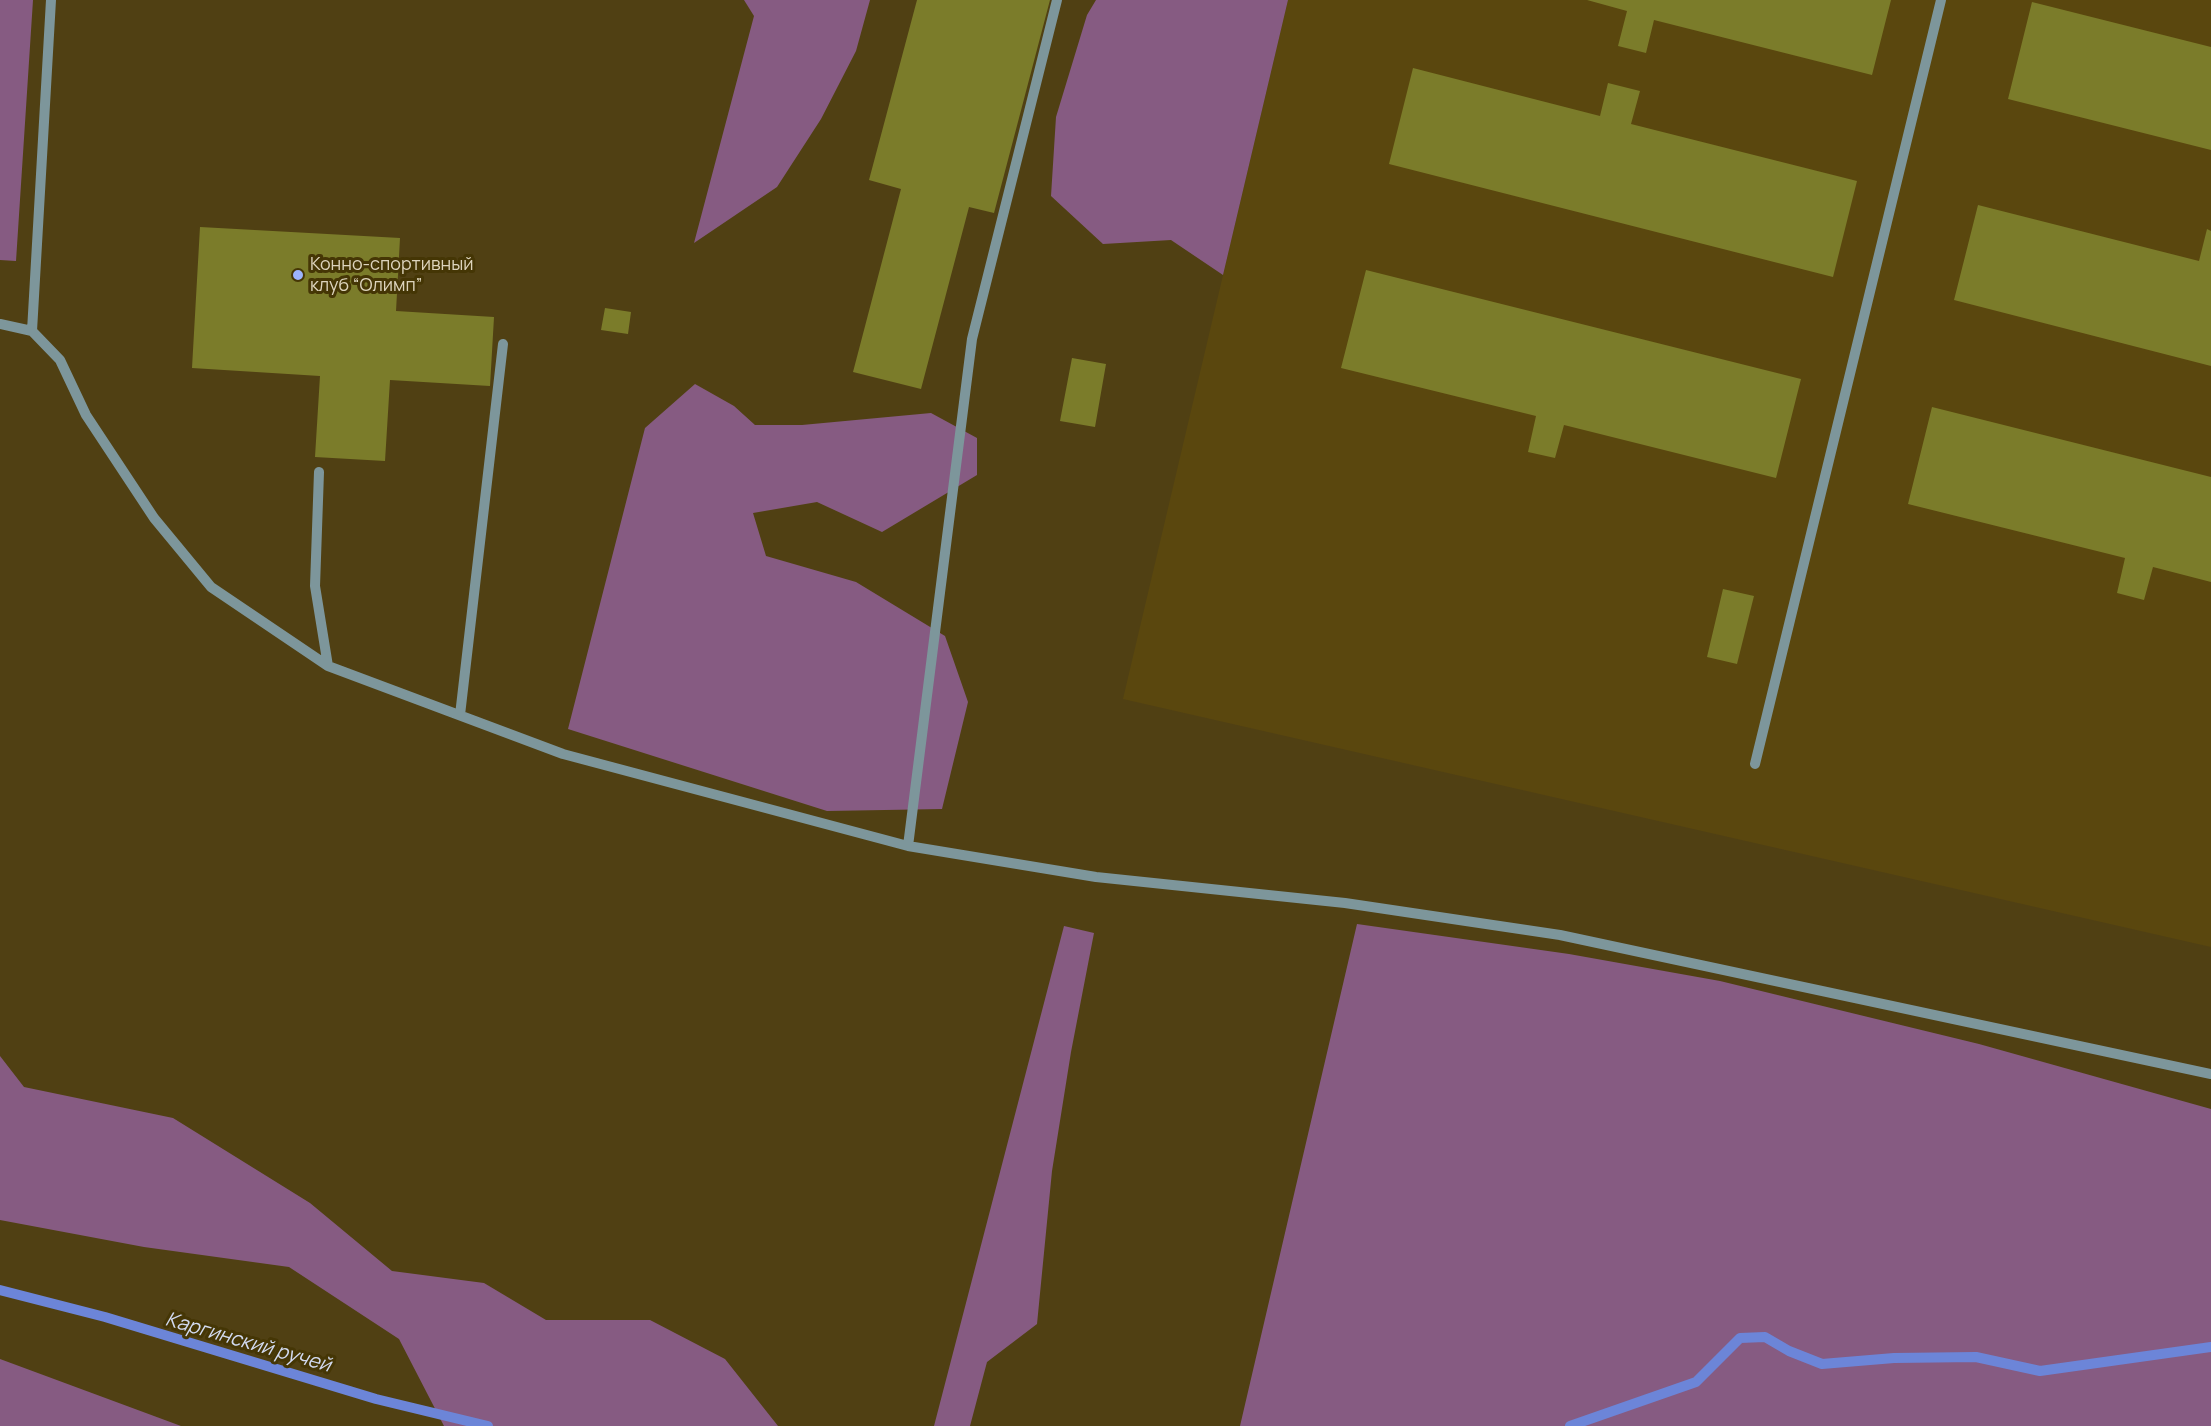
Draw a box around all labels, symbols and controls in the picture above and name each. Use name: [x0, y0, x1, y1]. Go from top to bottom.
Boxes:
place label: Конно-спортивный клуб “Олимп”: [310, 254, 474, 296]
marker: Конно-спортивный клуб “Олимп”: [291, 268, 305, 282]
water label: Каргинский ручей: [162, 1308, 334, 1378]

